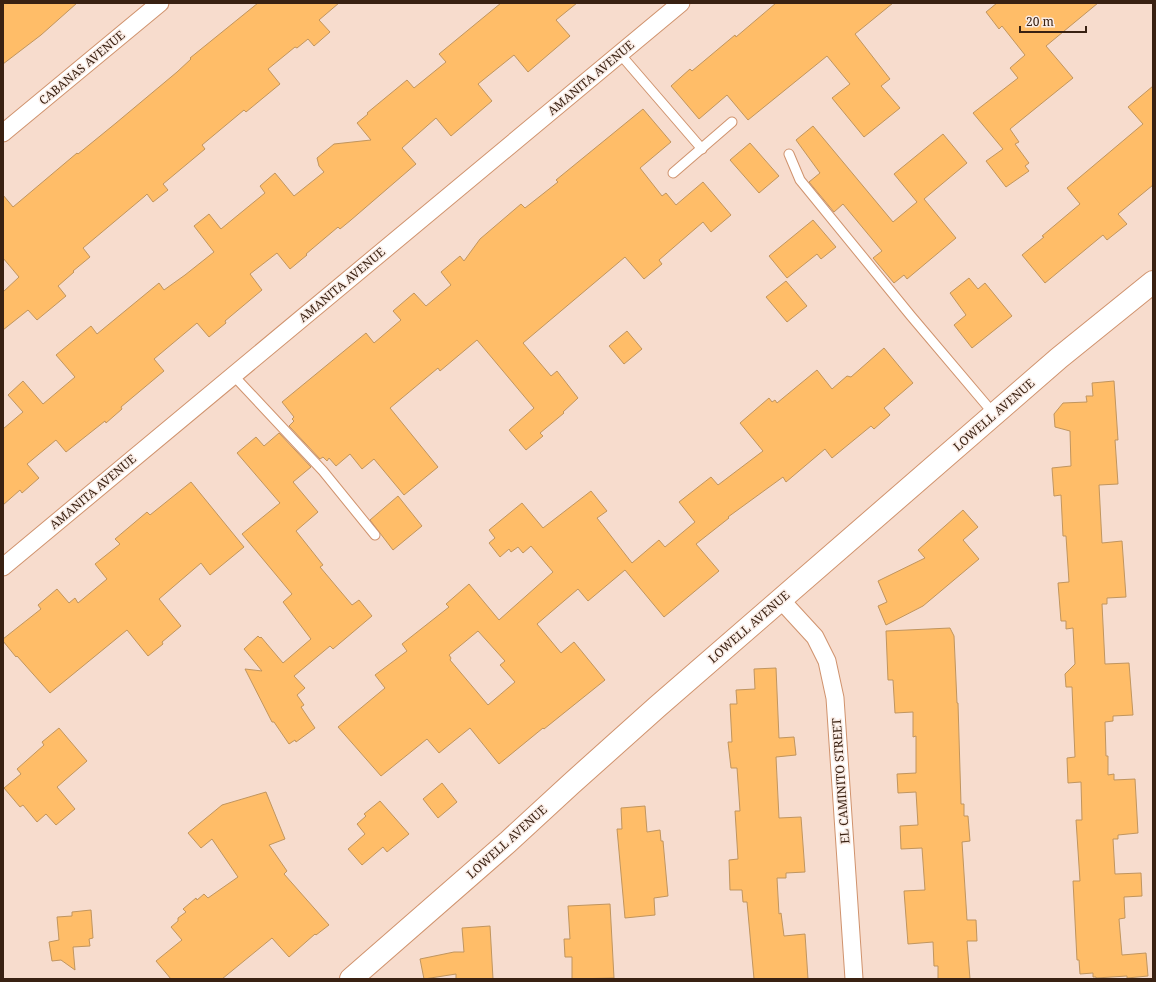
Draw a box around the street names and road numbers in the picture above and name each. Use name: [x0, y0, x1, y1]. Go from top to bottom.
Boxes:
street label: CABANAS AVENUE: [35, 27, 128, 109]
street label: AMANITA AVENUE: [544, 36, 638, 119]
street label: AMANITA AVENUE: [295, 243, 389, 326]
street label: LOWELL AVENUE: [949, 375, 1038, 455]
street label: AMANITA AVENUE: [46, 450, 140, 533]
street label: LOWELL AVENUE: [704, 587, 793, 667]
street label: EL CAMINITO STREET: [828, 717, 853, 845]
street label: LOWELL AVENUE: [463, 801, 550, 882]

